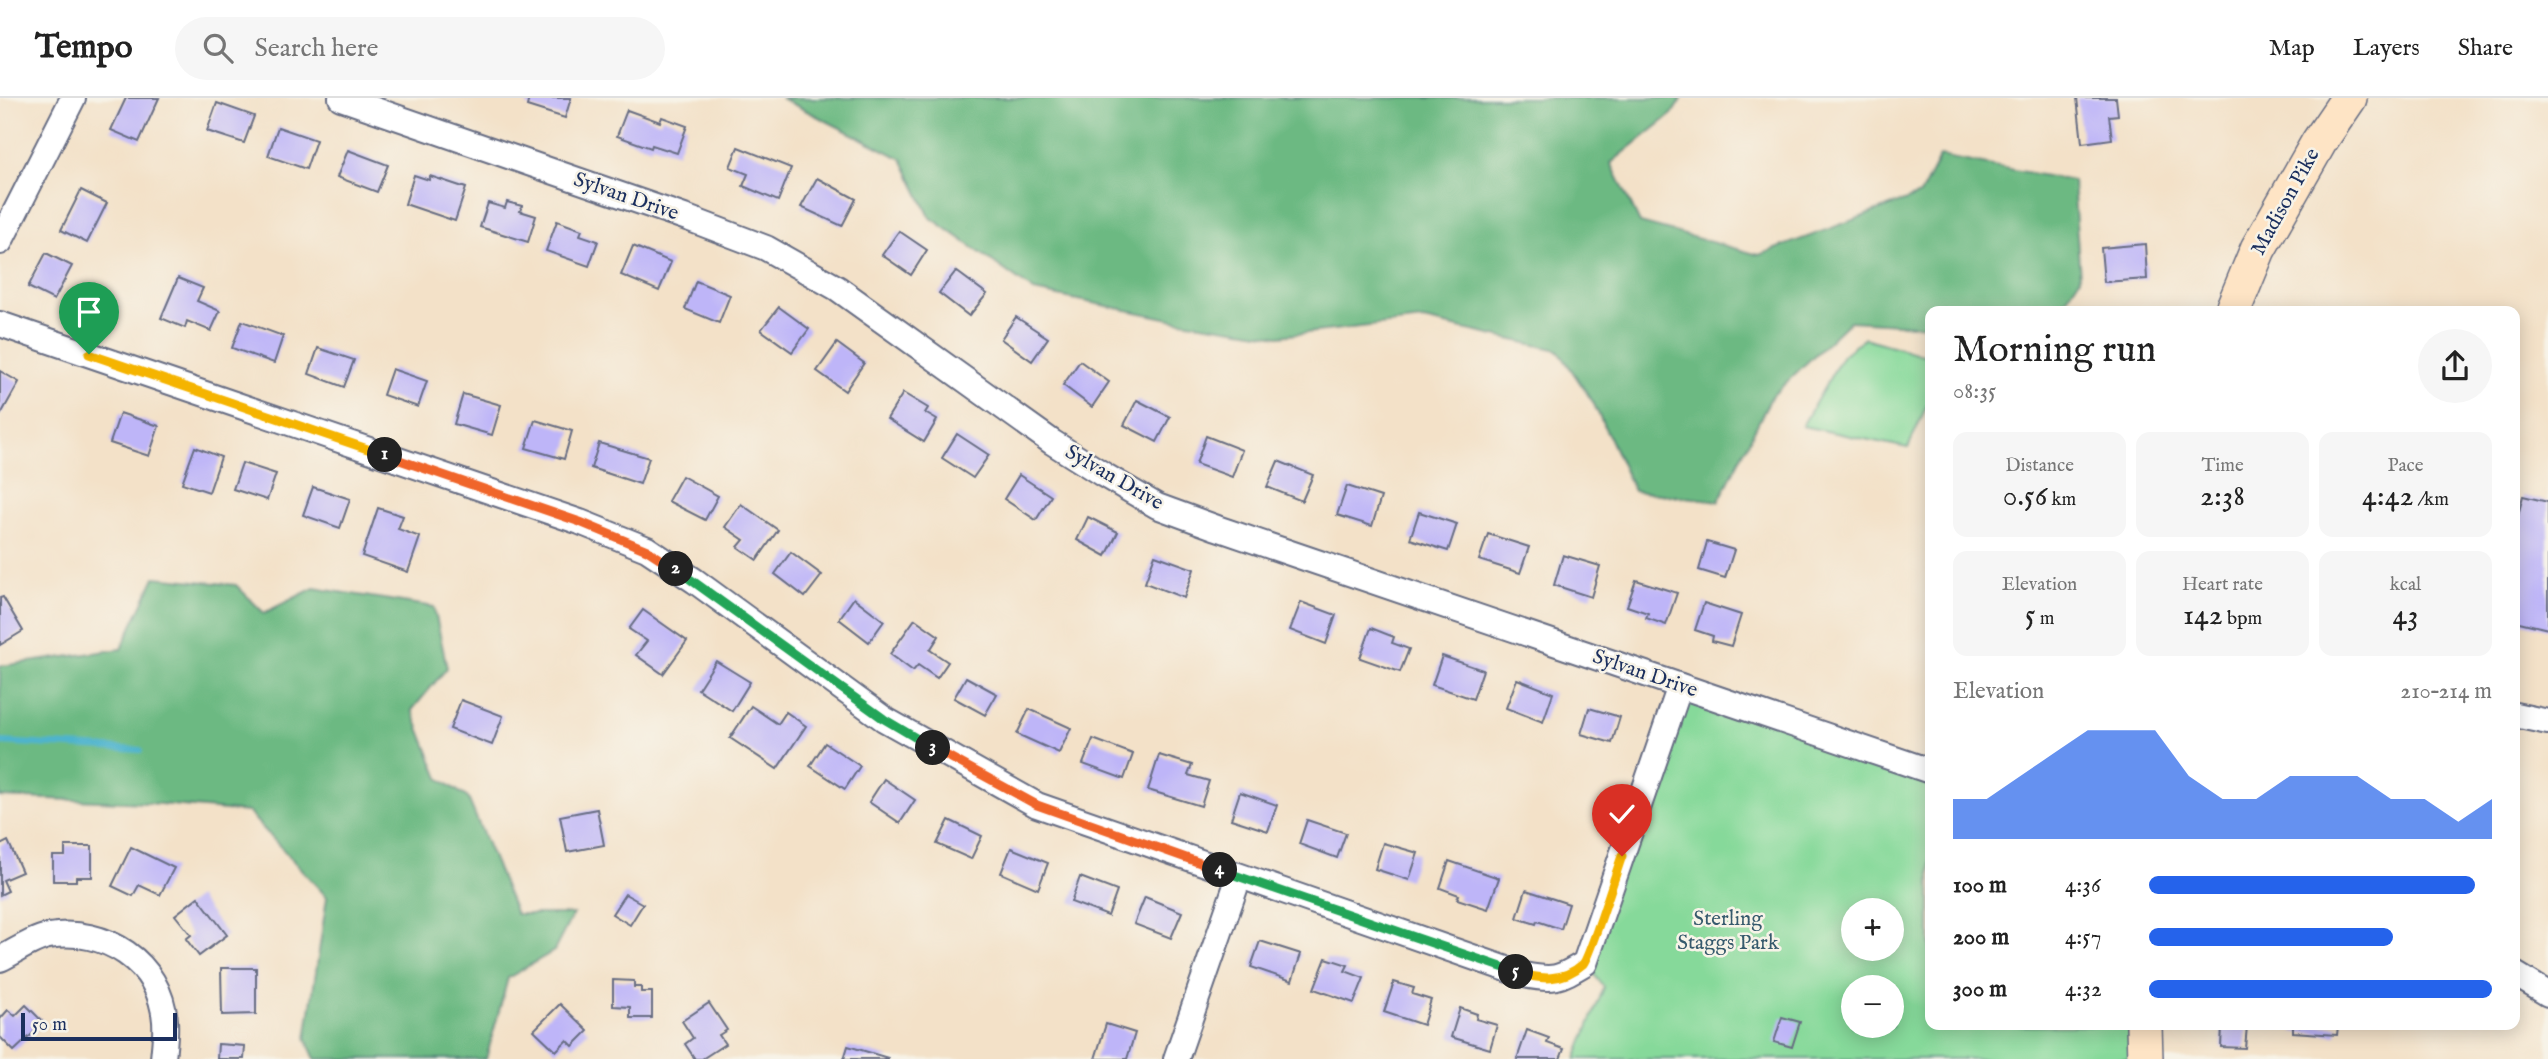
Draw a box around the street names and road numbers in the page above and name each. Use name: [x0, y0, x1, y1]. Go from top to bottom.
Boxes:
street label: Madison Pike: [2245, 143, 2327, 260]
street label: Sylvan Drive: [570, 166, 682, 228]
street label: Sylvan Drive: [1060, 439, 1168, 517]
street label: Sylvan Drive: [1589, 643, 1701, 705]

